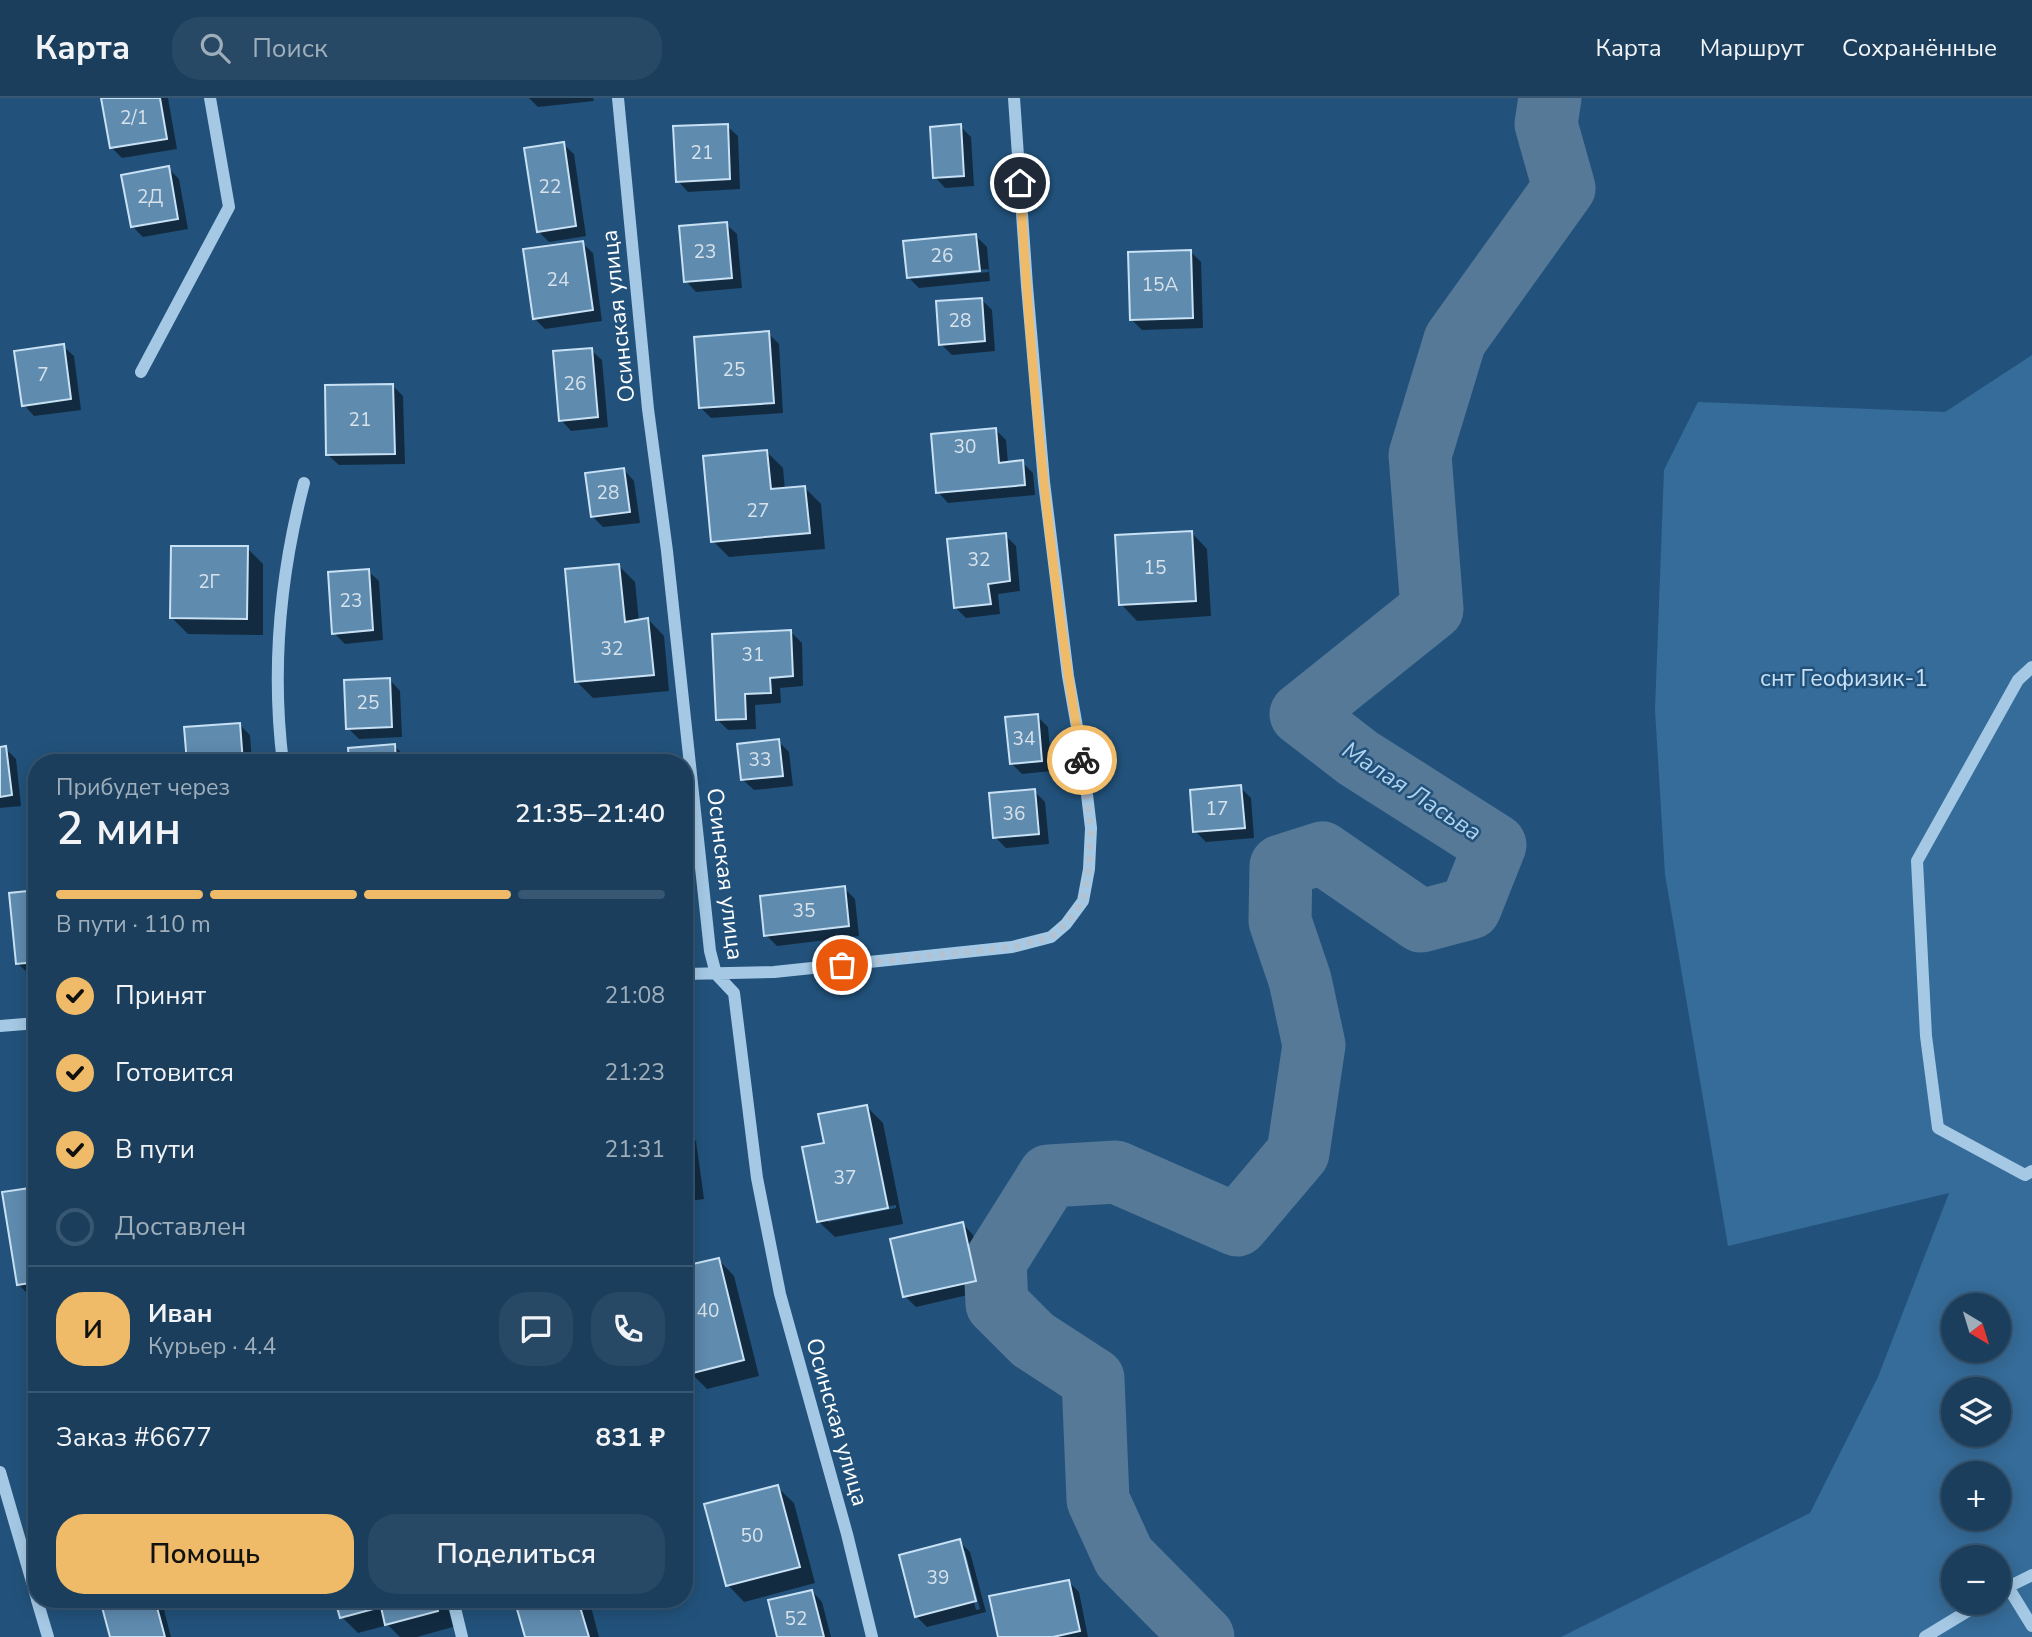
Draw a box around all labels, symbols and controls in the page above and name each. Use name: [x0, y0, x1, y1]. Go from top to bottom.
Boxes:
search box: [172, 17, 662, 80]
text: Карта: [35, 26, 130, 71]
icon: search: [196, 29, 234, 67]
text: Поиск: [252, 31, 328, 66]
text: Карта: [1596, 32, 1662, 64]
text: Маршрут: [1700, 32, 1804, 64]
text: Сохранённые: [1842, 32, 1997, 64]
house number: 2/1: [120, 105, 148, 131]
house number: 21: [691, 140, 713, 166]
pin: [990, 153, 1050, 213]
icon: home: [1001, 164, 1039, 202]
house number: 22: [539, 174, 561, 200]
house number: 2Д: [137, 184, 163, 210]
street label: Осинская улица: [594, 228, 642, 404]
house number: 23: [694, 239, 716, 265]
house number: 26: [931, 243, 953, 269]
house number: 24: [547, 267, 569, 293]
house number: 15А: [1142, 272, 1178, 298]
house number: 28: [949, 308, 971, 334]
house number: 25: [723, 357, 745, 383]
house number: 7: [37, 362, 49, 388]
house number: 26: [564, 371, 586, 397]
house number: 21: [349, 407, 371, 433]
house number: 30: [954, 434, 976, 460]
house number: 28: [597, 480, 619, 506]
house number: 27: [747, 498, 769, 524]
house number: 32: [968, 547, 990, 573]
house number: 15: [1144, 555, 1166, 581]
house number: 2Г: [198, 569, 221, 595]
house number: 23: [340, 588, 362, 614]
house number: 32: [601, 636, 623, 662]
house number: 31: [742, 642, 764, 668]
park label: снт Геофизик-1: [1760, 663, 1928, 694]
house number: 25: [357, 690, 379, 716]
courier: [1047, 725, 1117, 795]
house number: 34: [1013, 726, 1035, 752]
water label: Малая Ласьва: [1336, 734, 1488, 848]
icon: bike: [1063, 741, 1101, 779]
house number: 33: [749, 747, 771, 773]
text: Прибудет через: [56, 772, 230, 803]
street label: Осинская улица: [699, 786, 751, 962]
text: 21:35–21:40: [515, 796, 665, 831]
house number: 17: [1206, 796, 1228, 822]
text: 2 мин: [56, 797, 181, 860]
house number: 36: [1003, 801, 1025, 827]
house number: 35: [793, 898, 815, 924]
text: В пути · 110 m: [56, 909, 211, 940]
pin: [812, 935, 872, 995]
icon: bag: [823, 946, 861, 984]
icon: check: [56, 977, 94, 1015]
text: Принят: [115, 978, 206, 1013]
text: 21:08: [605, 980, 665, 1011]
icon: check: [56, 1054, 94, 1092]
text: Готовится: [115, 1055, 234, 1090]
text: 21:23: [605, 1057, 665, 1088]
icon: check: [56, 1131, 94, 1169]
text: В пути: [115, 1132, 195, 1167]
text: 21:31: [605, 1134, 665, 1165]
house number: 37: [834, 1165, 856, 1191]
text: Доставлен: [115, 1209, 246, 1244]
button: chat: [499, 1292, 573, 1366]
button: phone: [591, 1292, 665, 1366]
north arrow: [1941, 1293, 2011, 1363]
map controls: [1941, 1293, 2011, 1615]
text: Иван: [148, 1296, 213, 1331]
house number: 40: [697, 1298, 719, 1324]
text: И: [83, 1312, 103, 1347]
text: Курьер · 4.4: [148, 1331, 276, 1362]
street label: Осинская улица: [798, 1334, 876, 1510]
button: layers: [1941, 1377, 2011, 1447]
text: Заказ #6677: [56, 1420, 212, 1455]
text: 831 ₽: [596, 1420, 665, 1455]
button: +: [1941, 1461, 2011, 1531]
button: Помощь: [56, 1514, 354, 1594]
button: Поделиться: [368, 1514, 665, 1594]
house number: 50: [741, 1523, 763, 1549]
button: −: [1941, 1545, 2011, 1615]
house number: 39: [927, 1565, 949, 1591]
house number: 52: [785, 1606, 807, 1632]

